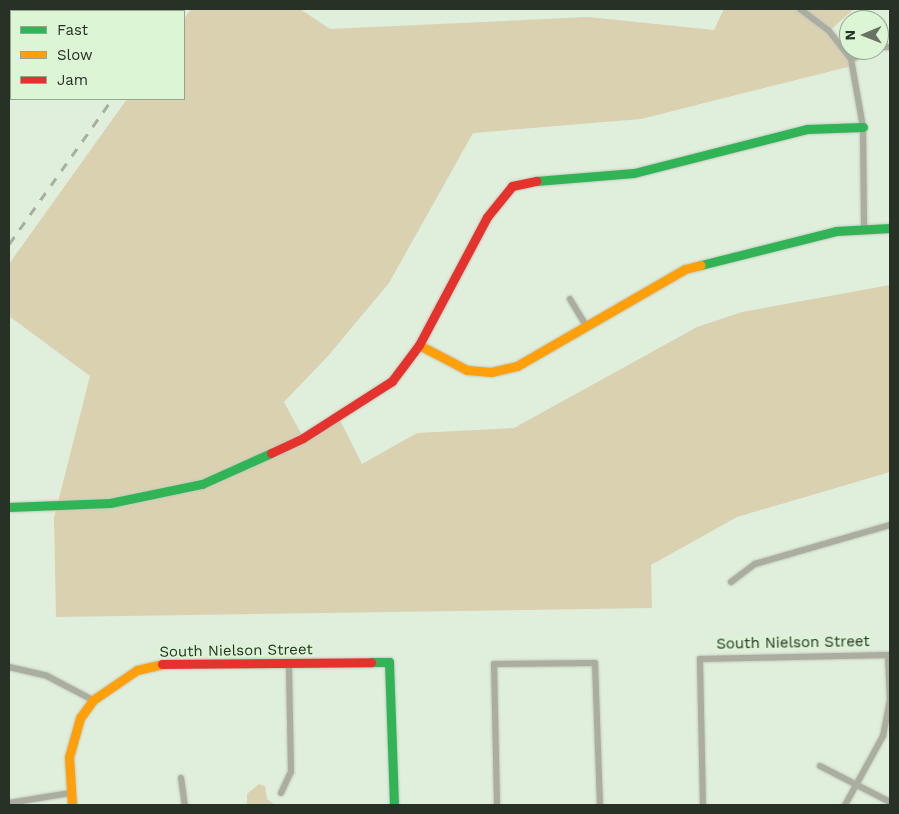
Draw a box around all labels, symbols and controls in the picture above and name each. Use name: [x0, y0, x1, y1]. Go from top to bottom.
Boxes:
legend: [10, 10, 185, 100]
north arrow: [839, 10, 889, 60]
text: Fast: [57, 21, 88, 39]
text: N: [842, 30, 858, 41]
text: Slow: [57, 46, 93, 64]
text: Jam: [57, 71, 88, 89]
street label: South Nielson Street: [716, 633, 870, 653]
street label: South Nielson Street: [159, 641, 313, 661]

